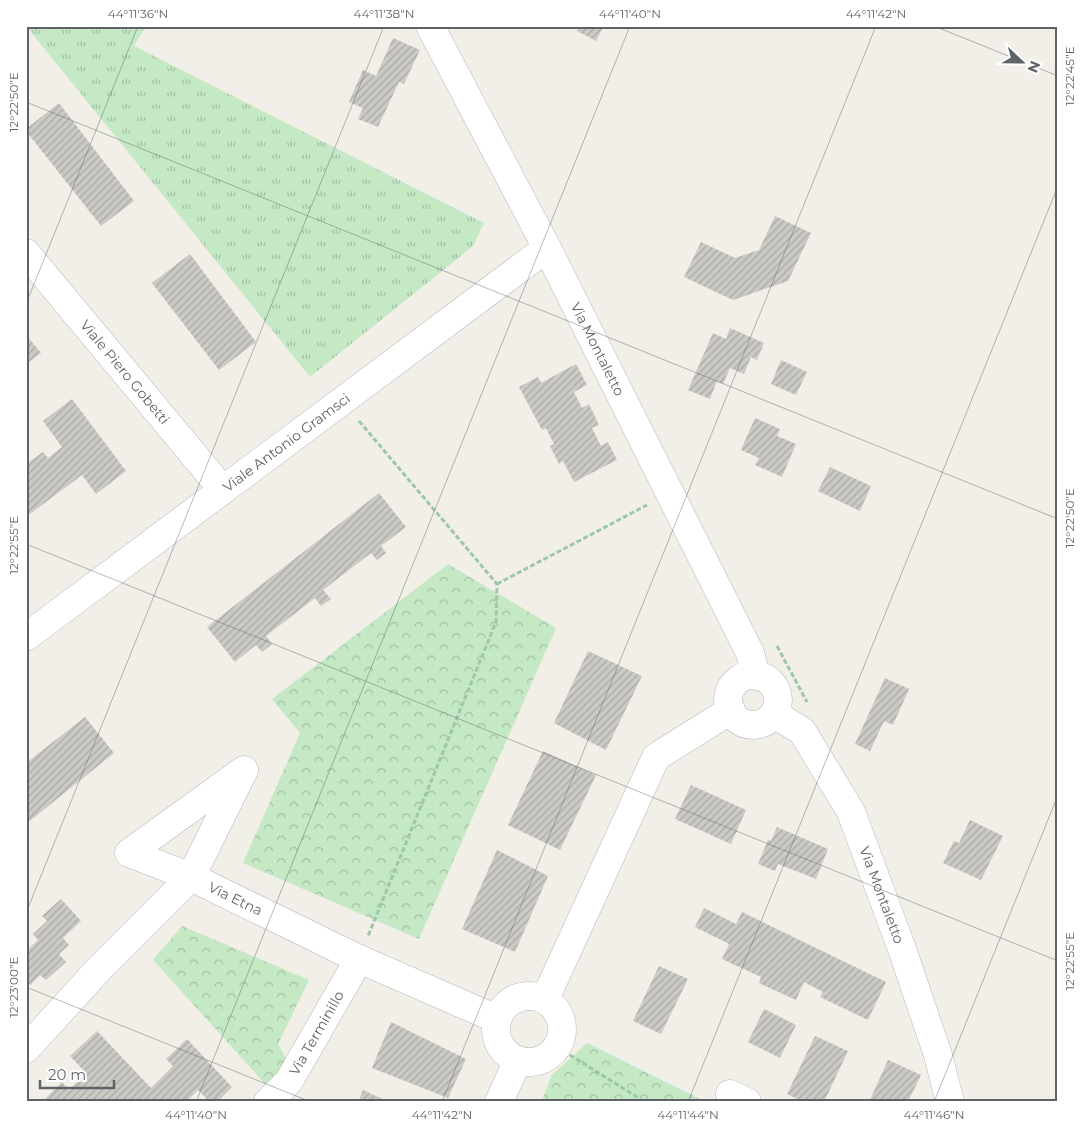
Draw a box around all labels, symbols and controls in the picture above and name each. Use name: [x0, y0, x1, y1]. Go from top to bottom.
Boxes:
text: 44°11'36"N: [108, 6, 168, 21]
text: 44°11'38"N: [353, 6, 415, 21]
text: 44°11'40"N: [599, 6, 661, 21]
text: 44°11'42"N: [846, 6, 906, 21]
north arrow: [996, 38, 1046, 88]
text: 12°22'45"E: [1062, 46, 1077, 106]
text: N: [1024, 58, 1045, 75]
text: 12°22'50"E: [6, 72, 21, 132]
street label: Via Montaletto: [567, 299, 629, 399]
street label: Viale Piero Gobetti: [77, 316, 174, 428]
street label: Viale Antonio Gramsci: [219, 389, 354, 496]
text: 12°22'50"E: [1062, 488, 1077, 548]
text: 12°22'55"E: [6, 516, 21, 574]
street label: Via Montaletto: [856, 844, 908, 946]
street label: Via Etna: [206, 878, 266, 920]
text: 12°22'55"E: [1062, 932, 1077, 990]
text: 12°23'00"E: [6, 956, 21, 1018]
street label: Via Terminillo: [285, 987, 348, 1079]
scale bar: [40, 1058, 114, 1090]
text: 20 m: [48, 1065, 86, 1084]
text: 44°11'40"N: [165, 1107, 227, 1122]
text: 44°11'42"N: [412, 1107, 472, 1122]
text: 44°11'44"N: [657, 1107, 719, 1122]
text: 44°11'46"N: [903, 1107, 965, 1122]

